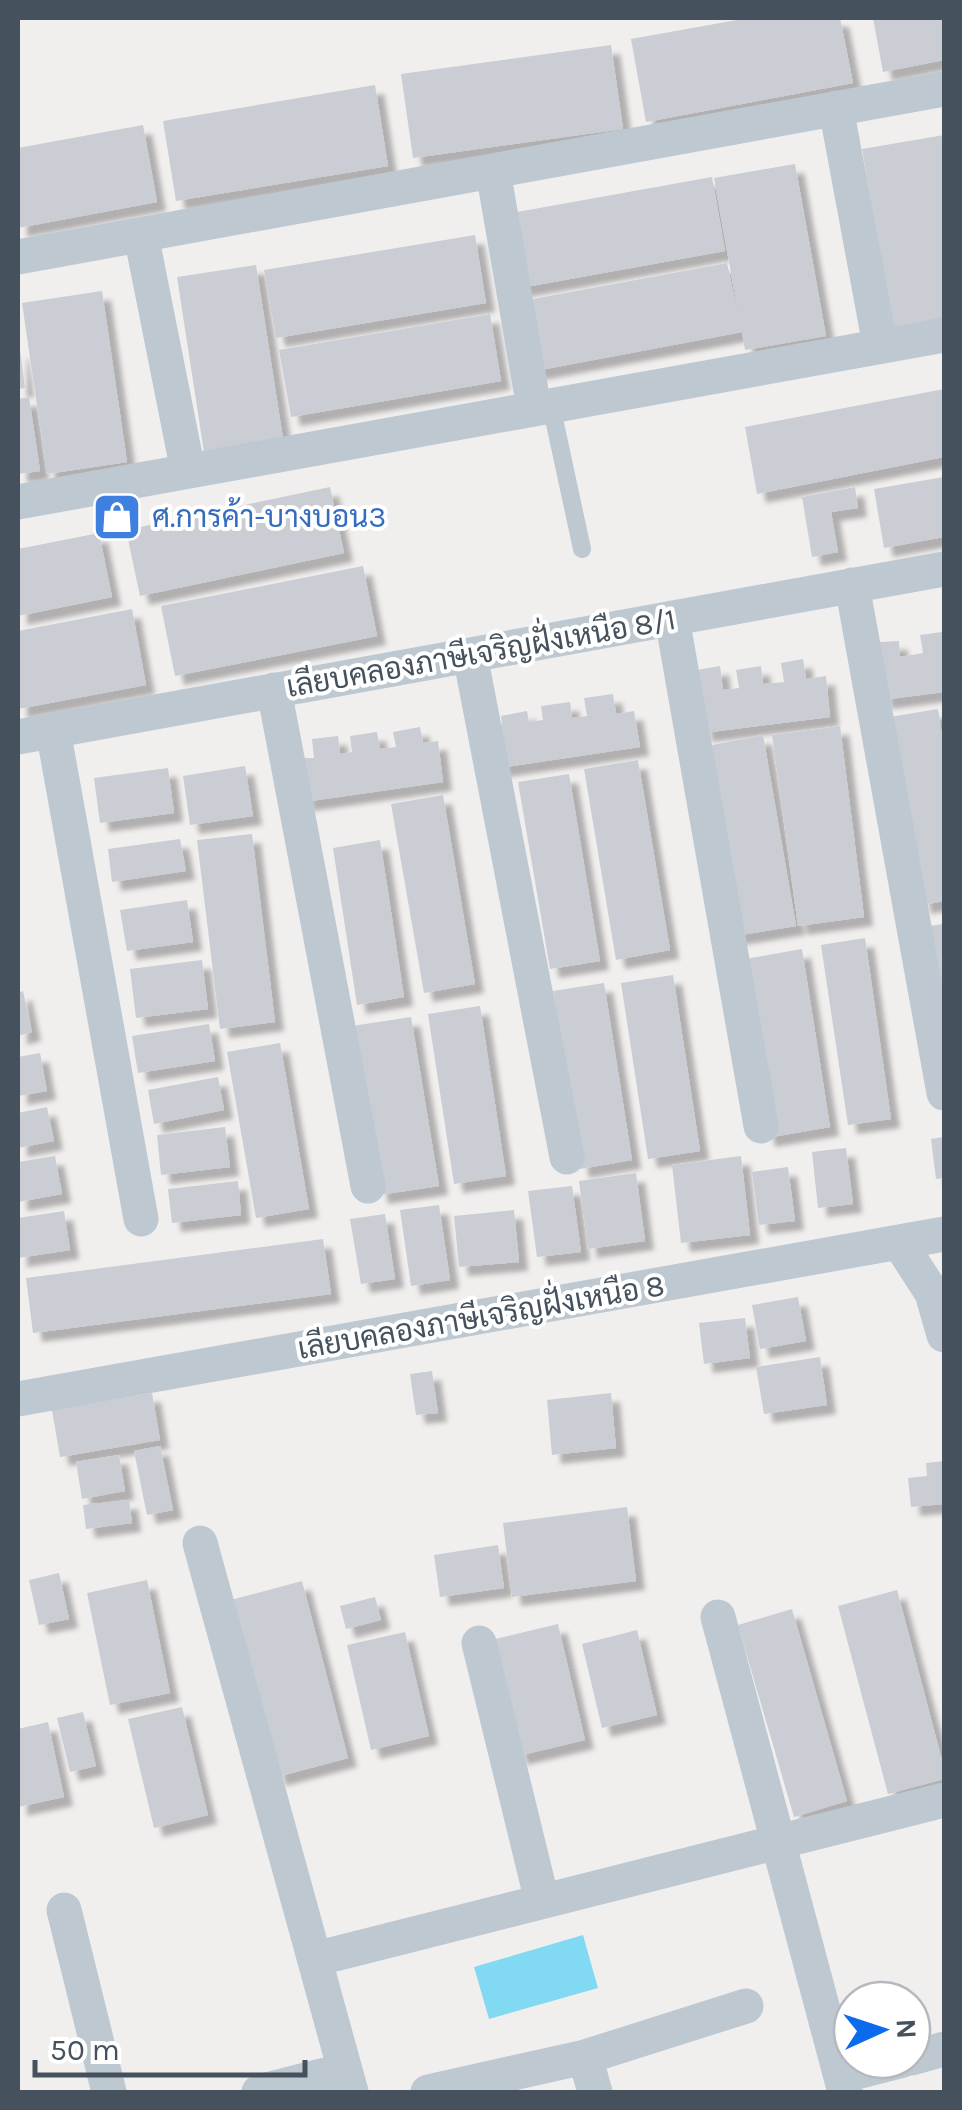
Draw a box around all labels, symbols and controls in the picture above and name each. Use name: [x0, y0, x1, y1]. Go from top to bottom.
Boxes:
shop icon: ศ.การค้า-บางบอน3: [91, 491, 143, 543]
place label: ศ.การค้า-บางบอน3: [152, 496, 386, 535]
street label: เลียบคลองภาษีเจริญฝั่งเหนือ 8/1: [282, 594, 678, 705]
street label: เลียบคลองภาษีเจริญฝั่งเหนือ 8: [294, 1260, 667, 1367]
north arrow: [832, 1980, 932, 2080]
scale bar: [35, 2015, 305, 2077]
text: N: [889, 2018, 923, 2040]
text: 50 m: [50, 2032, 120, 2068]

